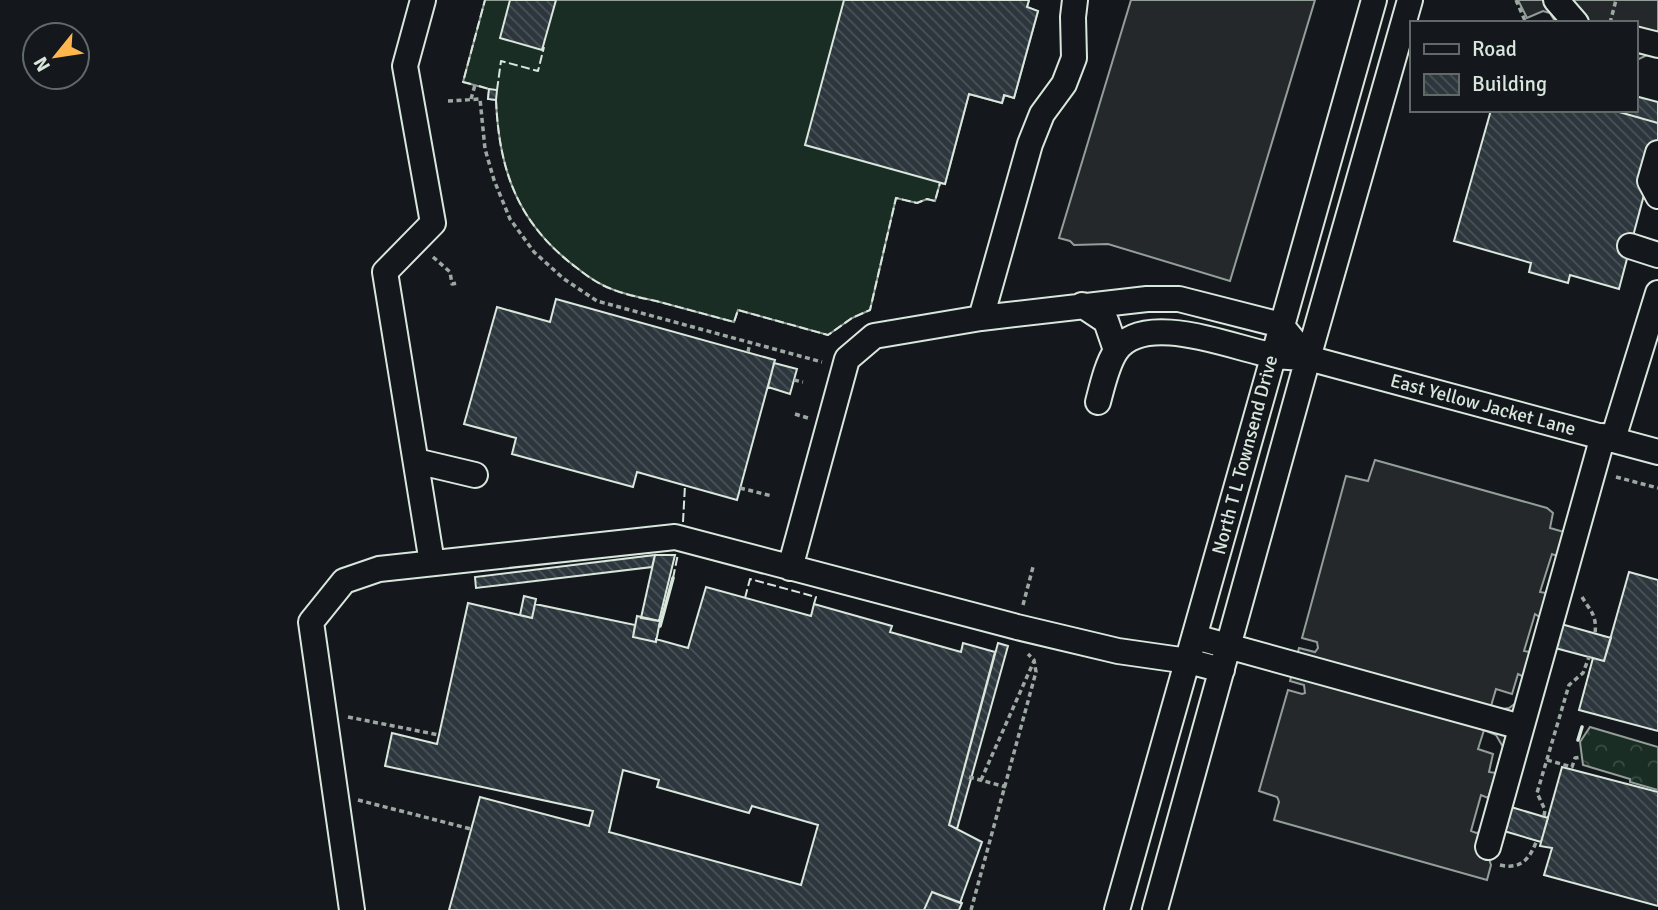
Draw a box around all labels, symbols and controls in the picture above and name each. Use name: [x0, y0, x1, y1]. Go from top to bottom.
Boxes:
north arrow: [21, 21, 91, 91]
legend: [1410, 21, 1637, 112]
text: Road: [1472, 36, 1517, 62]
text: N: [28, 52, 56, 76]
text: Building: [1472, 71, 1547, 97]
street label: North T L Townsend Drive: [1207, 353, 1283, 557]
street label: East Yellow Jacket Lane: [1388, 369, 1578, 441]

